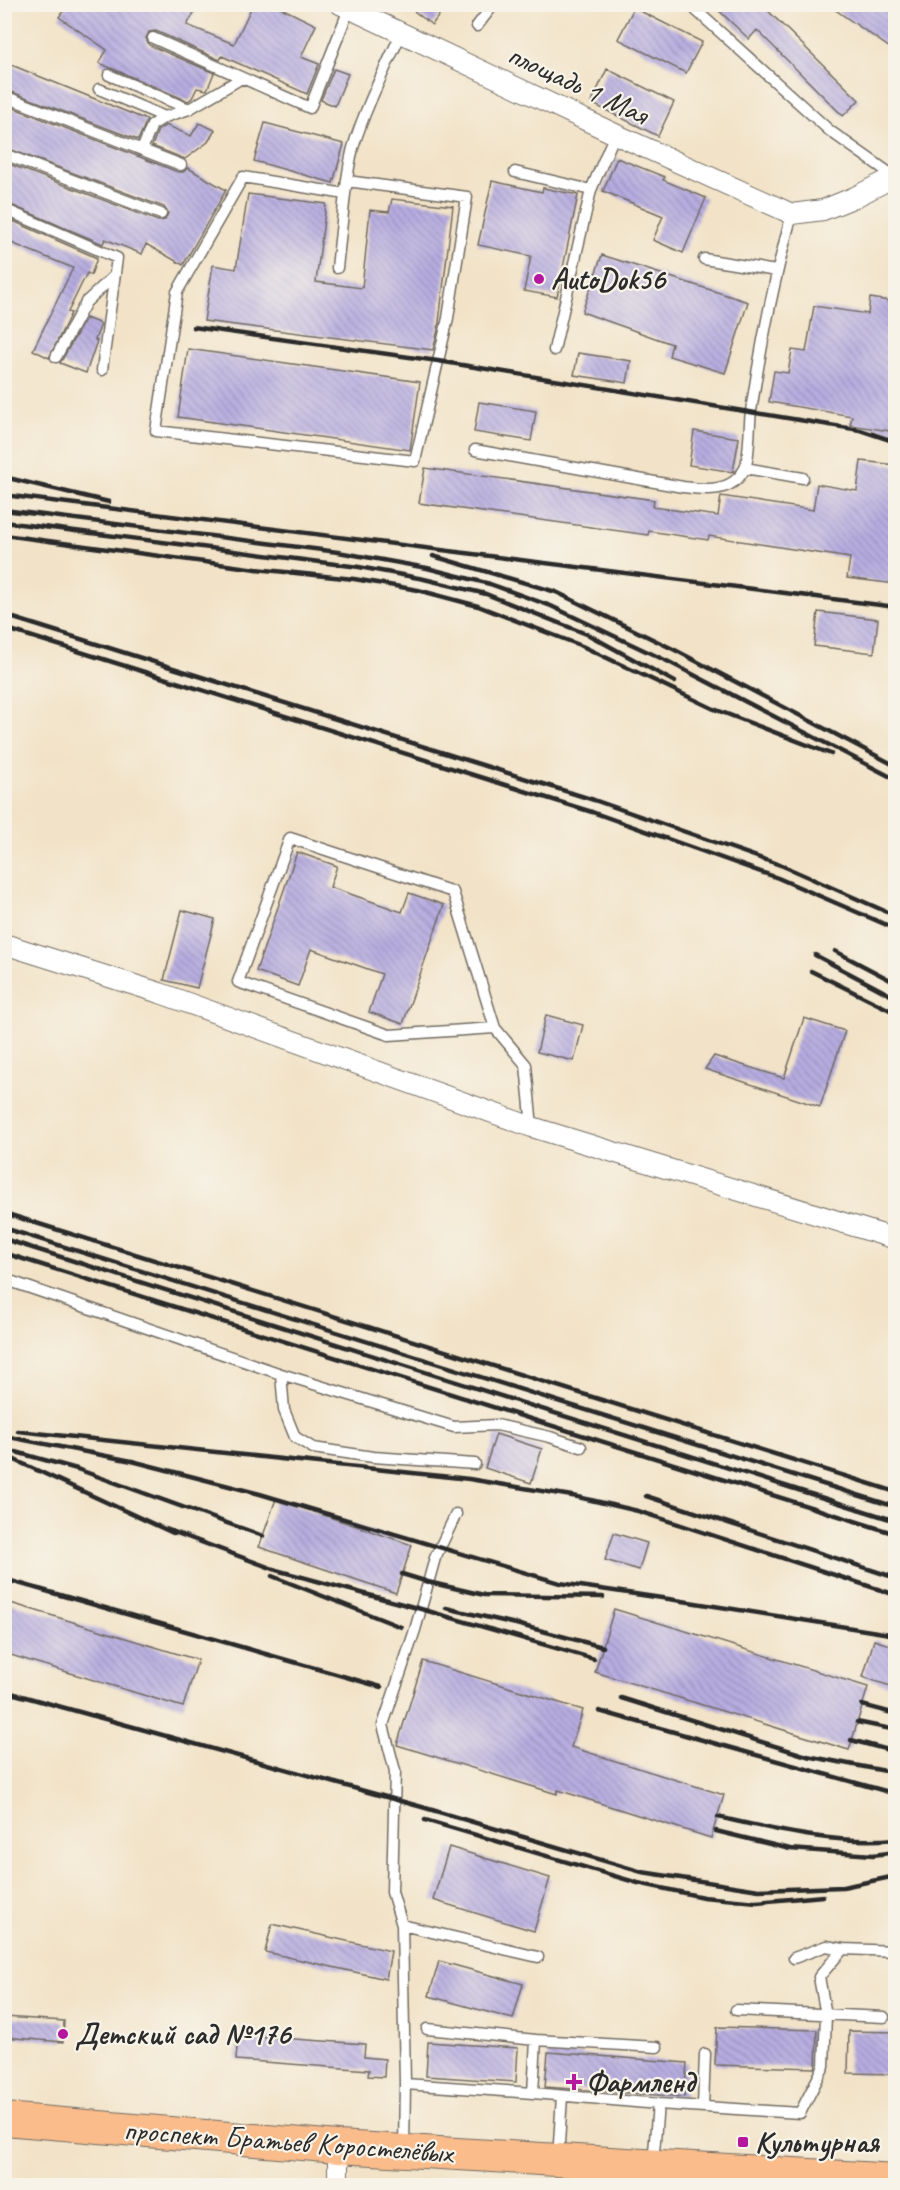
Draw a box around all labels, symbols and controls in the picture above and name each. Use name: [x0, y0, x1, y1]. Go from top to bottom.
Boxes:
street label: площадь 1 Мая: [502, 35, 657, 134]
place label: AutoDok56: [551, 260, 667, 298]
marker: AutoDok56: [532, 272, 546, 286]
place label: Детский сад №176: [75, 2015, 292, 2053]
marker: Детский сад №176: [56, 2027, 70, 2041]
place label: Фармленд: [586, 2063, 698, 2101]
marker: Фармленд: [567, 2075, 581, 2089]
street label: проспект Братьев Коростелёвых: [122, 2111, 456, 2172]
place label: Культурная: [755, 2123, 881, 2162]
marker: Культурная: [736, 2135, 750, 2149]

